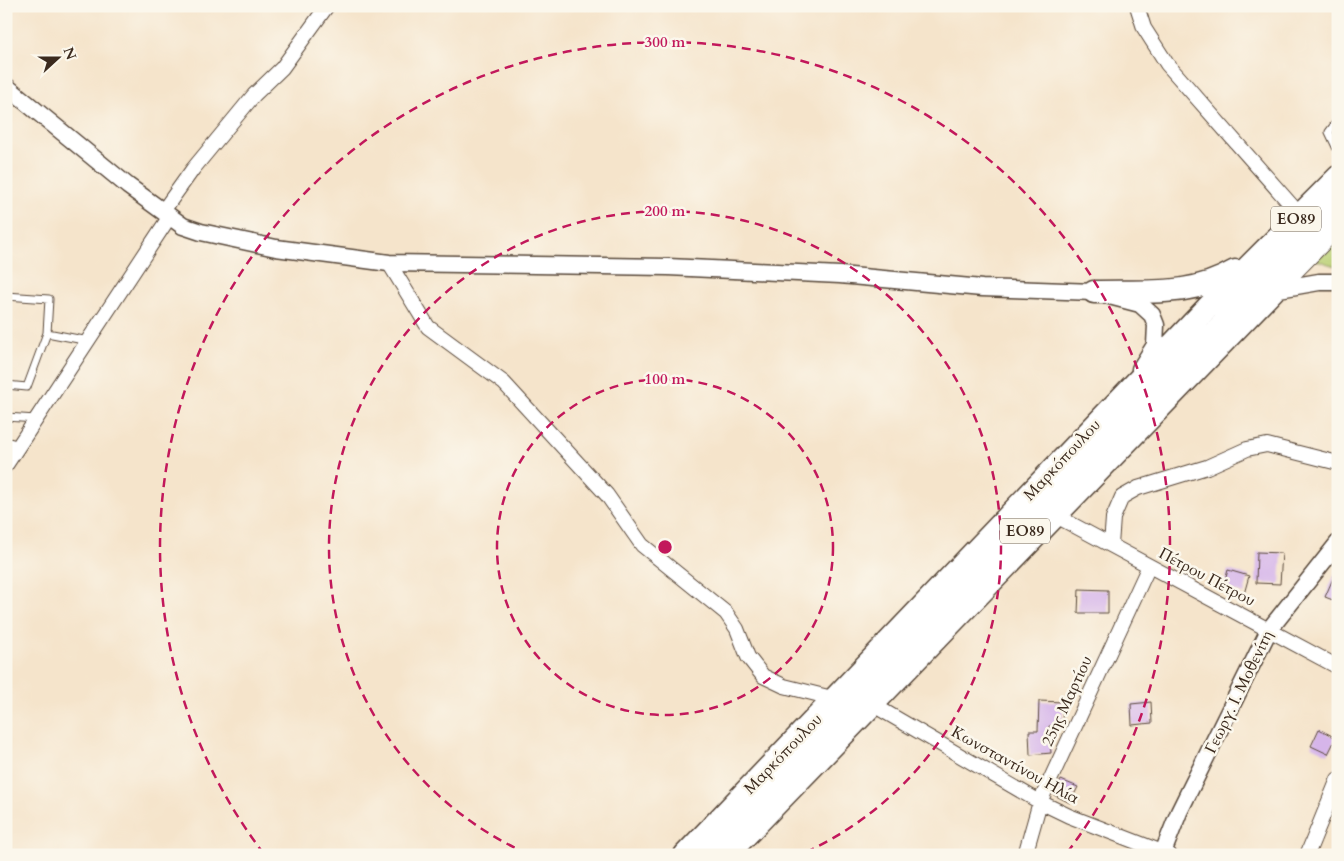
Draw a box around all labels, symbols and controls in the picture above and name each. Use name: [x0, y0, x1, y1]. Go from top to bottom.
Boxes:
north arrow: [32, 32, 82, 82]
text: 300 m: [645, 32, 686, 52]
text: N: [59, 44, 81, 63]
text: 200 m: [645, 201, 686, 221]
road number: ΕΟ89: [1271, 206, 1321, 232]
text: 100 m: [645, 369, 686, 389]
street label: Μαρκόπουλου: [1018, 414, 1106, 506]
road number: ΕΟ89: [1000, 518, 1050, 544]
centre of rings: [656, 538, 674, 556]
street label: Πέτρου Πέτρου: [1155, 542, 1259, 612]
street label: Γεωργ. Ι. Μοθενίτη: [1200, 627, 1278, 757]
street label: 25ης Μαρτίου: [1036, 652, 1098, 750]
street label: Μαρκόπουλου: [739, 709, 827, 799]
street label: Κωνσταντίνου Ηλία: [947, 721, 1083, 809]

